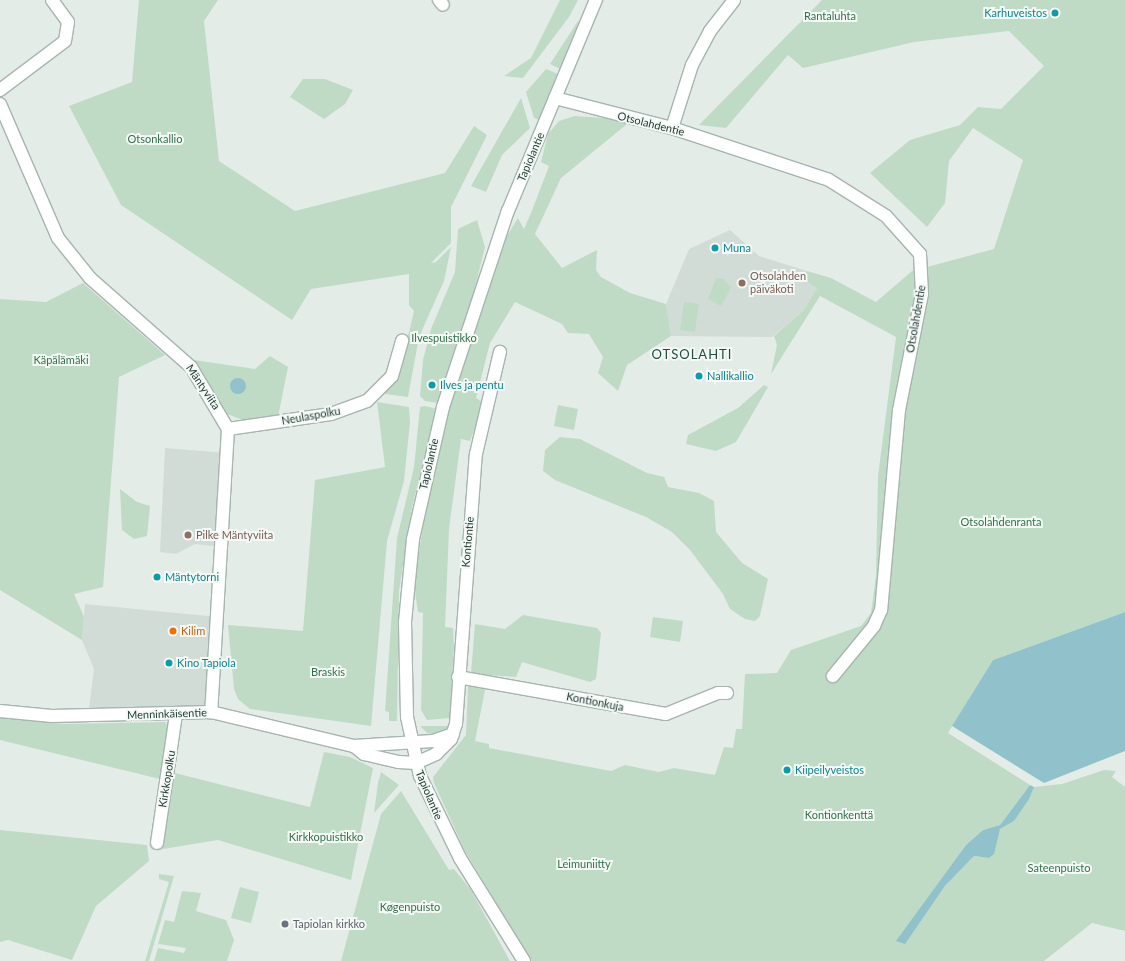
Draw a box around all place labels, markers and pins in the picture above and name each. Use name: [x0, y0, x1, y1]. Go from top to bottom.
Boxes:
place label: Karhuveistos: [984, 6, 1047, 20]
marker: Karhuveistos: [1050, 8, 1060, 18]
place label: Muna: [723, 241, 751, 255]
marker: Muna: [710, 243, 720, 253]
place label: Otsolahden päiväkoti: [750, 270, 806, 296]
marker: Otsolahden päiväkoti: [737, 278, 747, 288]
place label: Nallikallio: [707, 369, 754, 383]
marker: Nallikallio: [694, 371, 704, 381]
place label: Ilves ja pentu: [440, 378, 504, 392]
marker: Ilves ja pentu: [427, 380, 437, 390]
place label: Pilke Mäntyviita: [196, 528, 273, 542]
marker: Pilke Mäntyviita: [183, 530, 193, 540]
place label: Mäntytorni: [165, 570, 219, 584]
marker: Mäntytorni: [152, 572, 162, 582]
place label: Kilim: [181, 624, 205, 638]
marker: Kilim: [168, 626, 178, 636]
place label: Kino Tapiola: [177, 656, 236, 670]
marker: Kino Tapiola: [164, 658, 174, 668]
place label: Kiipeilyveistos: [795, 763, 864, 777]
marker: Kiipeilyveistos: [782, 765, 792, 775]
place label: Tapiolan kirkko: [293, 917, 365, 931]
marker: Tapiolan kirkko: [280, 919, 290, 929]

